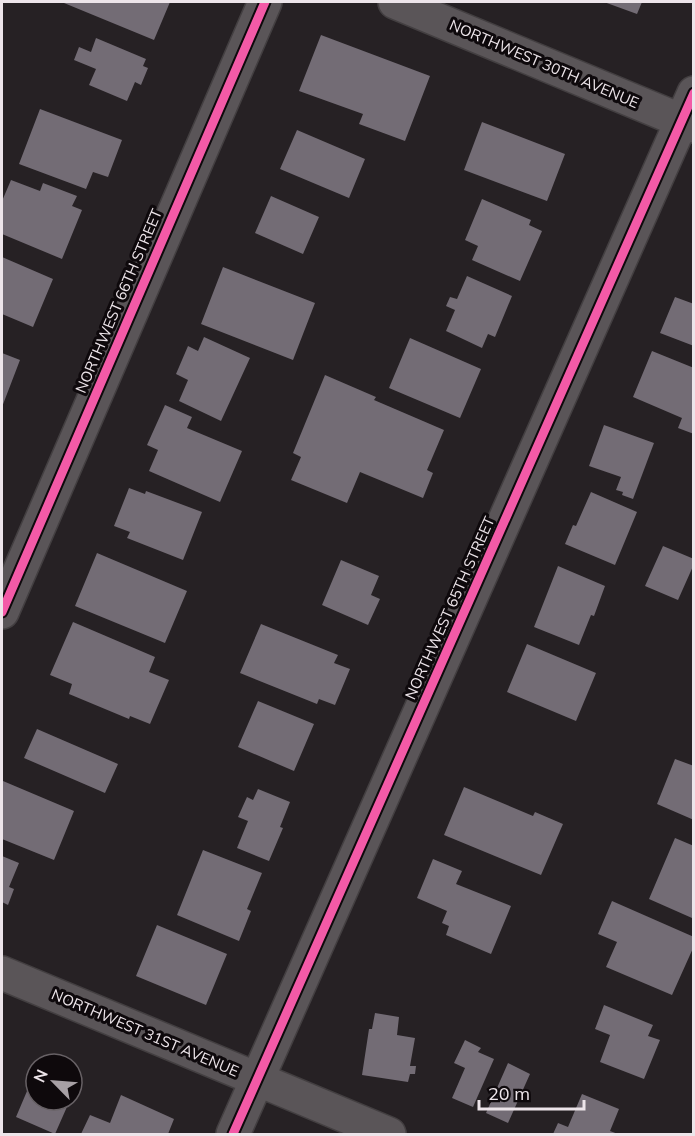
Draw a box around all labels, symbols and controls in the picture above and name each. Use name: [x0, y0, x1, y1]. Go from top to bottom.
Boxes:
street label: NORTHWEST 30TH AVENUE: [447, 15, 642, 112]
street label: NORTHWEST 66TH STREET: [71, 206, 166, 396]
street label: NORTHWEST 65TH STREET: [401, 513, 499, 702]
street label: NORTHWEST 31ST AVENUE: [49, 984, 242, 1081]
north arrow: [24, 1052, 84, 1112]
text: N: [29, 1066, 52, 1085]
scale bar: [479, 1073, 584, 1111]
text: 20 m: [488, 1082, 530, 1105]

